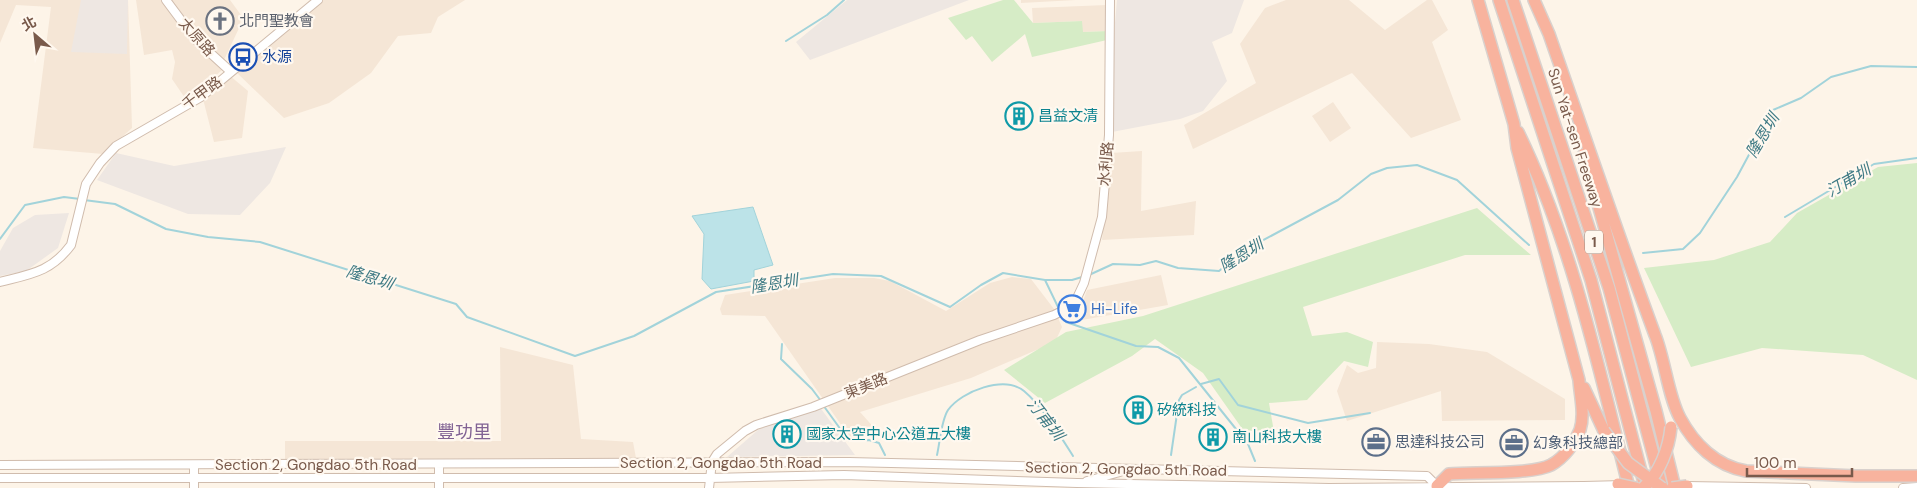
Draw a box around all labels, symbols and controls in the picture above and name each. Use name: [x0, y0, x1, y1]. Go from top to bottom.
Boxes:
church icon: 北門聖教會: [205, 6, 235, 36]
north arrow: [10, 10, 60, 60]
place label: 北門聖教會: [239, 11, 314, 31]
text: 北: [18, 12, 39, 35]
street label: 太原路: [175, 14, 219, 60]
bus stop icon: 水源: [228, 42, 258, 72]
place label: 水源: [262, 47, 292, 67]
street label: Sun Yat-sen Freeway: [1543, 66, 1607, 211]
street label: 千甲路: [178, 72, 226, 114]
building icon: 昌益文清: [1004, 101, 1034, 131]
place label: 昌益文清: [1038, 106, 1098, 126]
water label: 隆恩圳: [1741, 108, 1785, 161]
street label: 水利路: [1094, 141, 1118, 187]
water label: 汀甫圳: [1822, 158, 1876, 202]
road number: 1: [1585, 230, 1603, 253]
water label: 隆恩圳: [1215, 233, 1269, 277]
water label: 隆恩圳: [344, 260, 398, 295]
water label: 隆恩圳: [749, 269, 801, 298]
supermarket icon: Hi-Life: [1057, 294, 1087, 324]
place label: Hi-Life: [1091, 299, 1138, 319]
street label: 東美路: [841, 368, 891, 404]
water label: 汀甫圳: [1023, 394, 1070, 446]
building icon: 矽統科技: [1123, 395, 1153, 425]
place label: 矽統科技: [1157, 400, 1217, 420]
building icon: 國家太空中心公道五大樓: [772, 419, 802, 449]
district label: 豐功里: [437, 420, 491, 444]
building icon: 南山科技大樓: [1198, 422, 1228, 452]
place label: 國家太空中心公道五大樓: [806, 424, 971, 444]
place label: 南山科技大樓: [1232, 427, 1322, 447]
office icon: 思達科技公司: [1361, 427, 1391, 457]
office icon: 幻象科技總部: [1499, 428, 1529, 458]
place label: 思達科技公司: [1395, 432, 1485, 452]
place label: 幻象科技總部: [1533, 433, 1623, 453]
scale bar: [1747, 446, 1852, 478]
street label: Section 2, Gongdao 5th Road: [620, 453, 822, 473]
text: 100 m: [1754, 453, 1797, 473]
street label: Section 2, Gongdao 5th Road: [215, 455, 417, 475]
street label: Section 2, Gongdao 5th Road: [1025, 457, 1227, 481]

